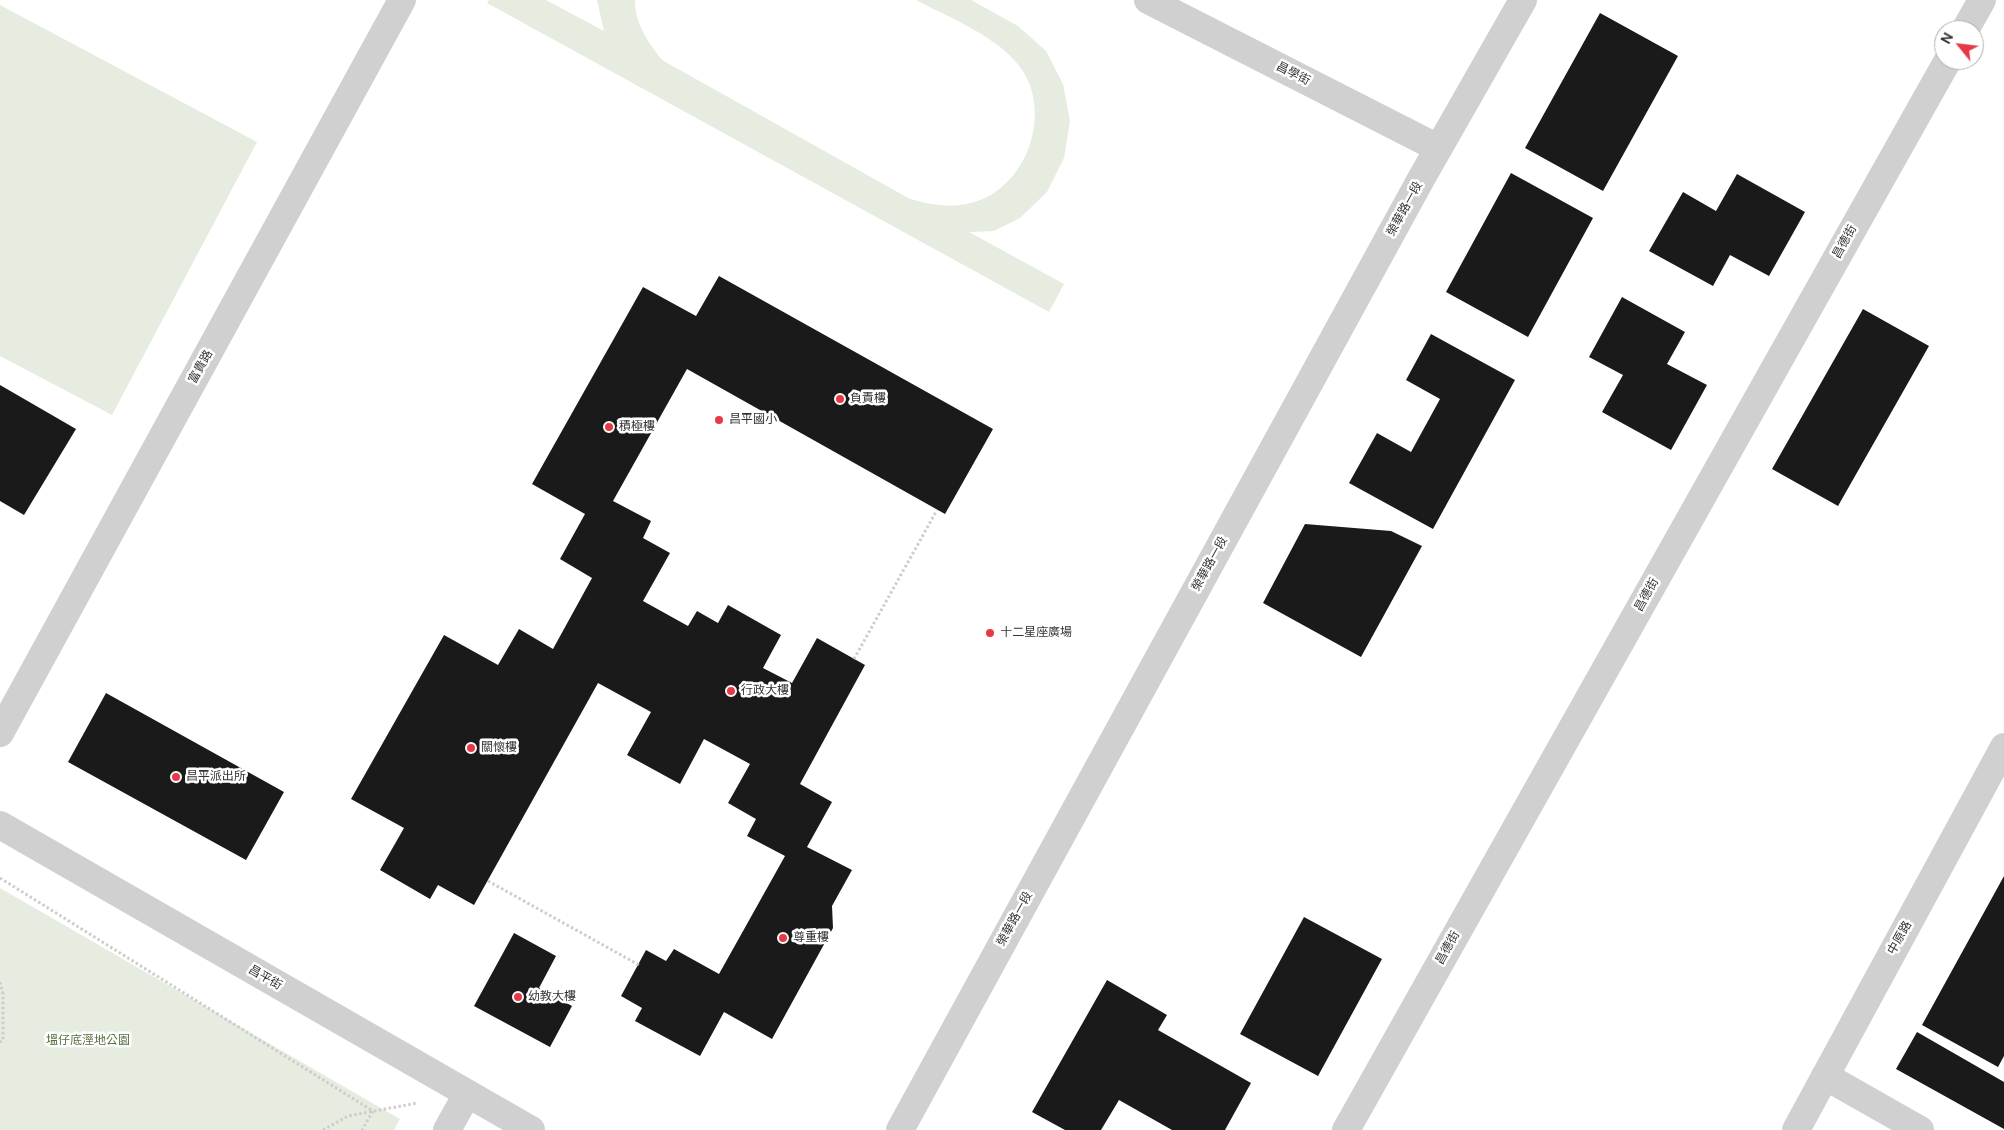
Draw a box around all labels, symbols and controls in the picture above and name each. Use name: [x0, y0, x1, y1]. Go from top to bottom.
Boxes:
north arrow: [1934, 20, 1984, 70]
text: N: [1936, 29, 1957, 47]
street label: 昌學街: [1274, 59, 1312, 89]
street label: 榮華路一段: [1384, 179, 1426, 239]
street label: 昌德街: [1830, 223, 1860, 261]
street label: 富貴路: [186, 348, 216, 386]
place label: 負責樓: [850, 392, 886, 406]
marker: 負責樓: [834, 393, 846, 405]
place label: 昌平國小: [729, 413, 777, 427]
marker: 昌平國小: [713, 414, 725, 426]
place label: 積極樓: [619, 420, 655, 434]
marker: 積極樓: [603, 421, 615, 433]
street label: 榮華路一段: [1189, 534, 1231, 594]
street label: 昌德街: [1632, 576, 1662, 614]
place label: 十二星座廣場: [1000, 626, 1072, 640]
marker: 十二星座廣場: [984, 627, 996, 639]
place label: 行政大樓: [741, 684, 789, 698]
marker: 行政大樓: [725, 685, 737, 697]
place label: 關懷樓: [481, 741, 517, 755]
marker: 關懷樓: [465, 742, 477, 754]
place label: 昌平派出所: [186, 770, 246, 784]
marker: 昌平派出所: [170, 771, 182, 783]
street label: 榮華路一段: [994, 889, 1036, 949]
street label: 中原路: [1885, 919, 1915, 957]
street label: 昌德街: [1433, 929, 1463, 967]
place label: 尊重樓: [793, 931, 829, 945]
marker: 尊重樓: [777, 932, 789, 944]
street label: 昌平街: [246, 963, 284, 993]
place label: 幼教大樓: [528, 990, 576, 1004]
marker: 幼教大樓: [512, 991, 524, 1003]
park label: 塭仔底溼地公園: [46, 1034, 130, 1048]

